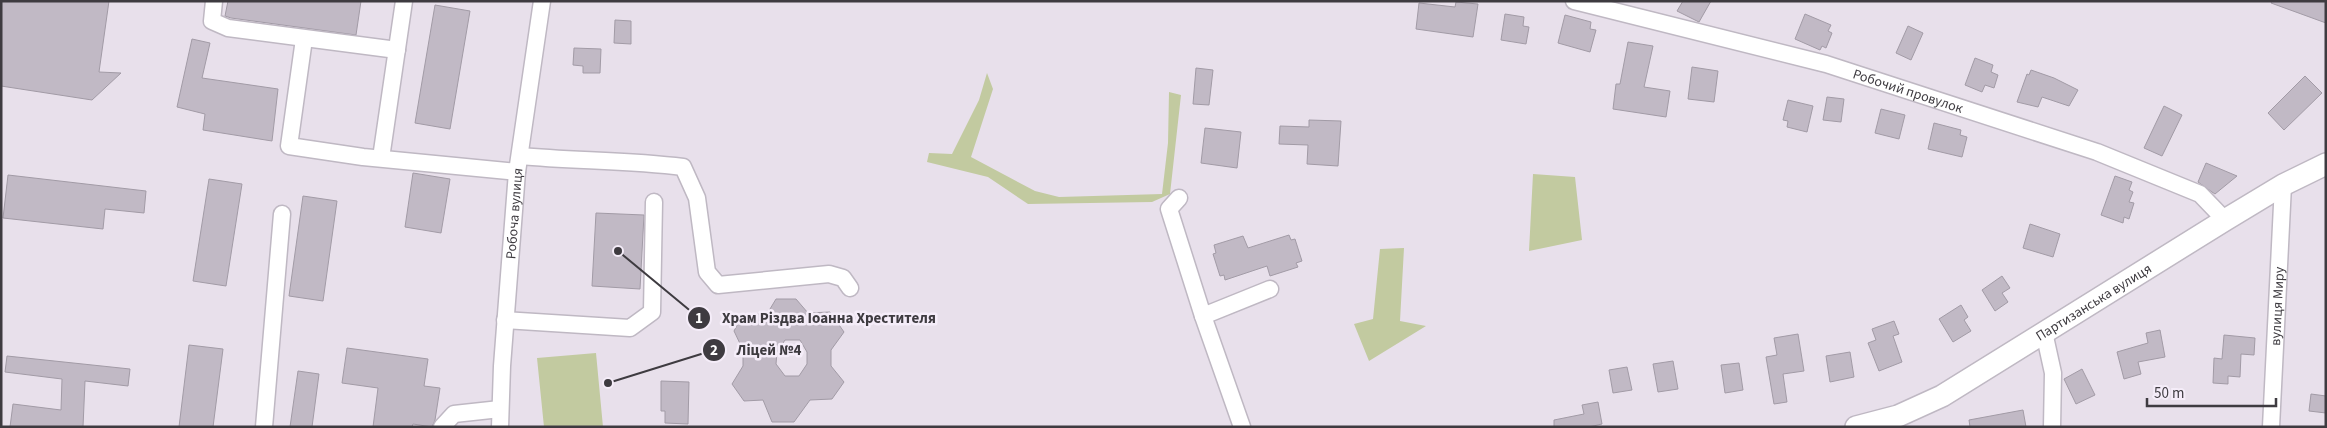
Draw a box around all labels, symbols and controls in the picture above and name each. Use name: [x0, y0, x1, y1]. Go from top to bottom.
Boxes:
street label: Робочий провулок: [1850, 64, 1965, 119]
street label: Робоча вулиця: [501, 167, 528, 260]
street label: Партизанська вулиця: [2032, 259, 2156, 346]
street label: вулиця Миру: [2266, 266, 2290, 346]
callout: Храм Різдва Іоанна Хрестителя: [687, 303, 946, 333]
text: 1: [695, 308, 703, 329]
text: Храм Різдва Іоанна Хрестителя: [722, 308, 936, 329]
callout: Ліцей №4: [702, 335, 811, 365]
text: 2: [710, 340, 718, 361]
text: Ліцей №4: [736, 340, 802, 361]
scale bar: [2147, 376, 2276, 408]
text: 50 m: [2154, 383, 2184, 404]

